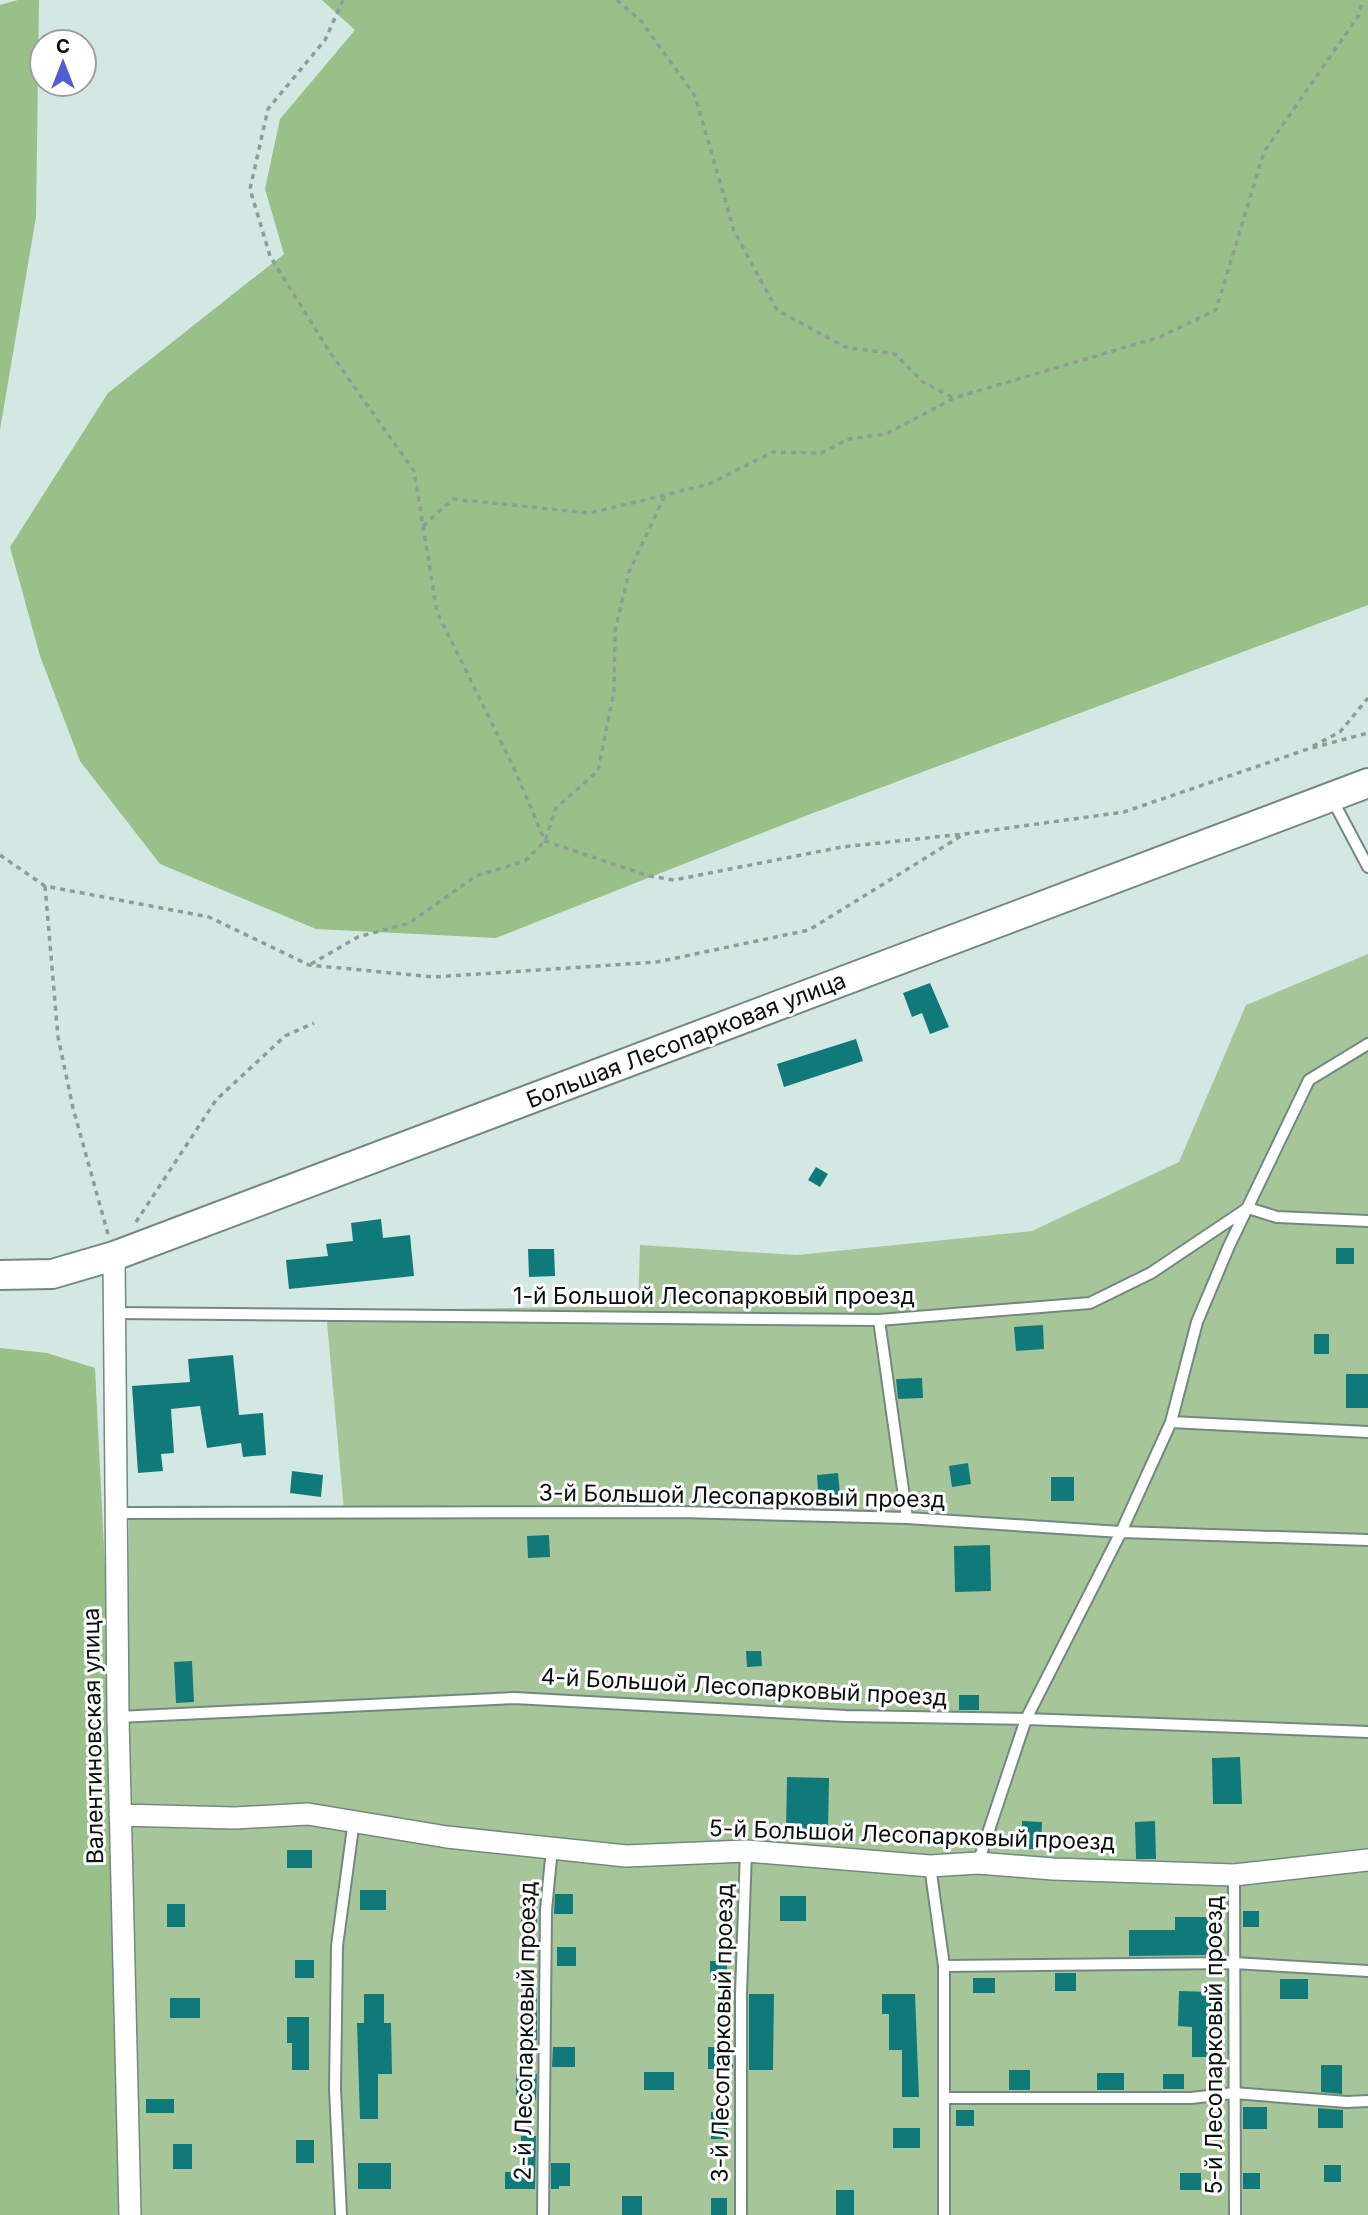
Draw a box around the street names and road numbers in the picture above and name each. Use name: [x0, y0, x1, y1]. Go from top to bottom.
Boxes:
street label: Большая Лесопарковая улица: [522, 966, 850, 1114]
street label: 1-й Большой Лесопарковый проезд: [513, 1282, 915, 1310]
street label: 3-й Большой Лесопарковый проезд: [538, 1478, 946, 1514]
street label: Валентиновская улица: [77, 1608, 109, 1864]
street label: 4-й Большой Лесопарковый проезд: [540, 1662, 948, 1712]
street label: 5-й Большой Лесопарковый проезд: [708, 1814, 1116, 1856]
street label: 2-й Лесопарковый проезд: [508, 1881, 542, 2181]
street label: 3-й Лесопарковый проезд: [705, 1883, 739, 2183]
street label: 5-й Лесопарковый проезд: [1200, 1895, 1228, 2195]

